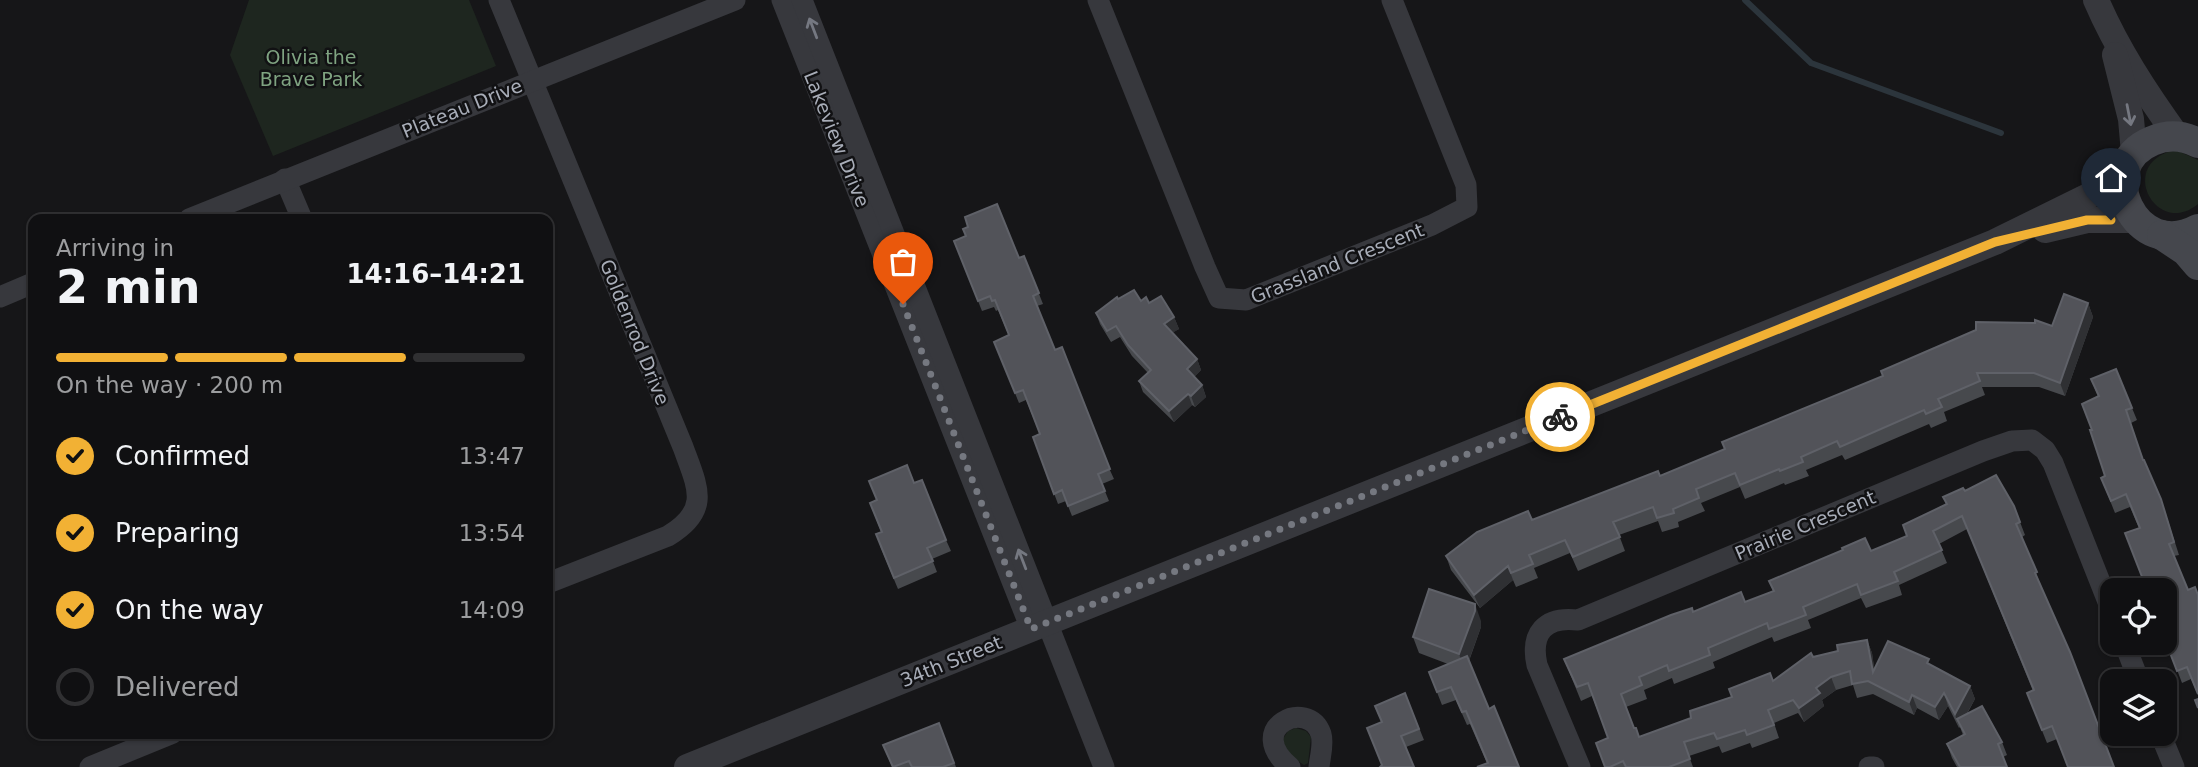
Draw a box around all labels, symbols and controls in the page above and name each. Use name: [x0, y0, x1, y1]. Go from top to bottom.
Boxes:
one-way arrow: [806, 18, 819, 39]
park label: Olivia the Brave Park: [260, 46, 362, 90]
street label: Lakeview Drive: [800, 68, 874, 210]
street label: Plateau Drive: [399, 74, 525, 142]
one-way arrow: [2123, 103, 2137, 126]
pin: [2081, 148, 2141, 220]
icon: home: [2092, 159, 2130, 197]
street label: Grassland Crescent: [1247, 218, 1427, 308]
pin: [873, 232, 933, 304]
text: Arriving in: [56, 235, 174, 261]
icon: bag: [884, 243, 922, 281]
street label: Goldenrod Drive: [596, 256, 674, 408]
text: 14:16–14:21: [346, 259, 525, 289]
text: 2 min: [56, 260, 200, 314]
text: On the way · 200 m: [56, 372, 283, 398]
courier: [1525, 382, 1595, 452]
icon: bike: [1541, 398, 1579, 436]
icon: check: [56, 437, 94, 475]
text: Confirmed: [115, 441, 250, 471]
text: 13:47: [459, 443, 525, 469]
street label: Prairie Crescent: [1731, 485, 1879, 565]
icon: check: [56, 514, 94, 552]
text: Preparing: [115, 518, 240, 548]
text: 13:54: [459, 520, 525, 546]
one-way arrow: [1014, 549, 1027, 570]
map controls: [2100, 578, 2177, 746]
button: locate: [2100, 578, 2177, 655]
icon: check: [56, 591, 94, 629]
text: On the way: [115, 595, 264, 625]
text: 14:09: [459, 597, 525, 623]
street label: 34th Street: [897, 631, 1005, 691]
button: layers: [2100, 669, 2177, 746]
text: Delivered: [115, 672, 239, 702]

